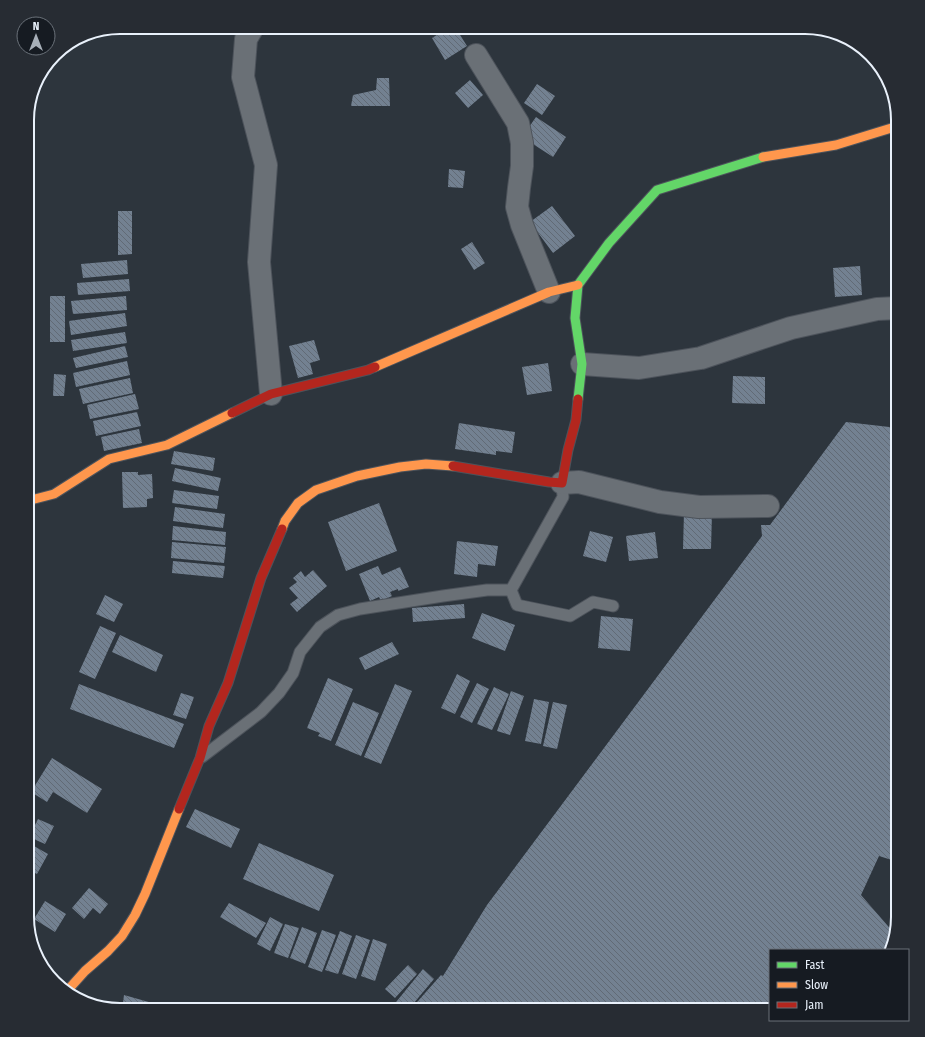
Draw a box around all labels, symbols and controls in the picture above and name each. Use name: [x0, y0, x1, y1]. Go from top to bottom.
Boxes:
north arrow: [16, 16, 56, 56]
text: N: [33, 20, 39, 33]
legend: [769, 949, 909, 1021]
text: Fast: [805, 958, 824, 972]
text: Slow: [805, 978, 828, 992]
text: Jam: [805, 998, 823, 1012]

